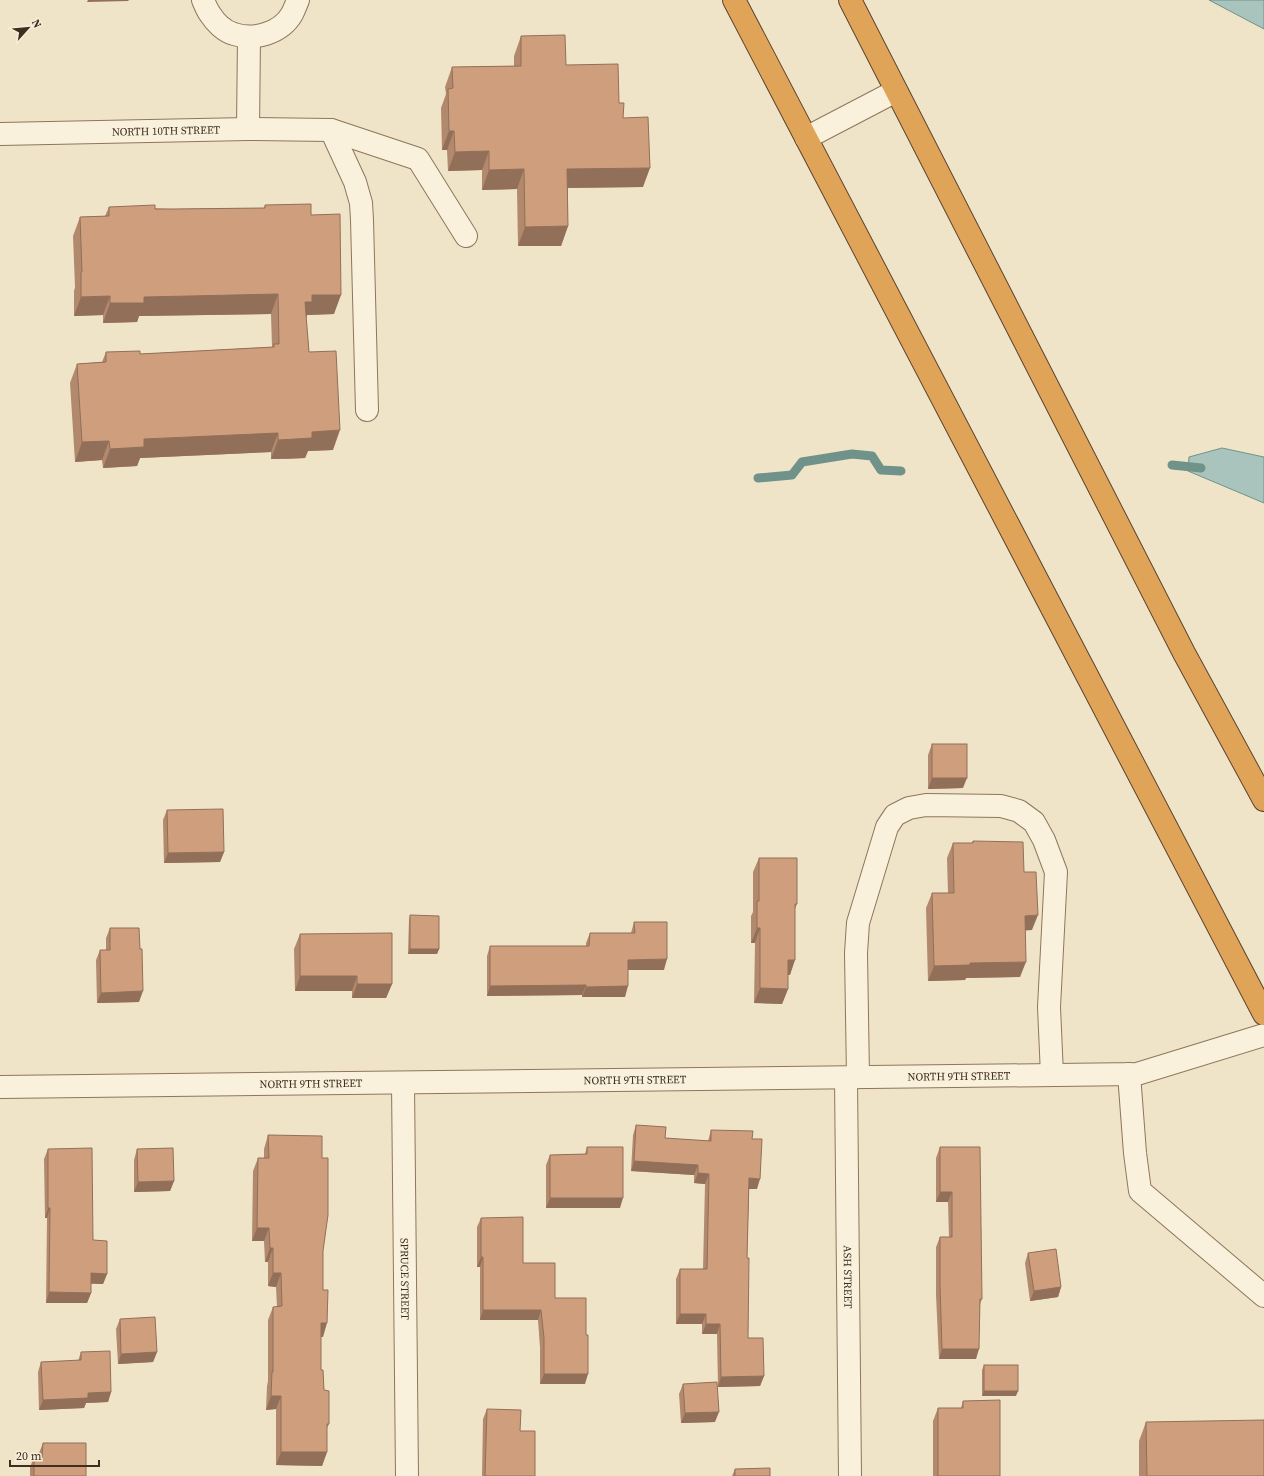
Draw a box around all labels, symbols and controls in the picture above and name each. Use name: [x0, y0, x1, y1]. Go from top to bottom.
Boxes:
north arrow: [8, 8, 48, 48]
text: N: [28, 17, 45, 31]
street label: NORTH 10TH STREET: [112, 122, 221, 139]
street label: NORTH 9TH STREET: [907, 1068, 1011, 1084]
street label: NORTH 9TH STREET: [583, 1072, 687, 1088]
street label: NORTH 9TH STREET: [259, 1075, 363, 1092]
street label: SPRUCE STREET: [397, 1238, 413, 1320]
street label: ASH STREET: [840, 1245, 856, 1309]
scale bar: [10, 1442, 99, 1468]
text: 20 m: [16, 1448, 42, 1464]

